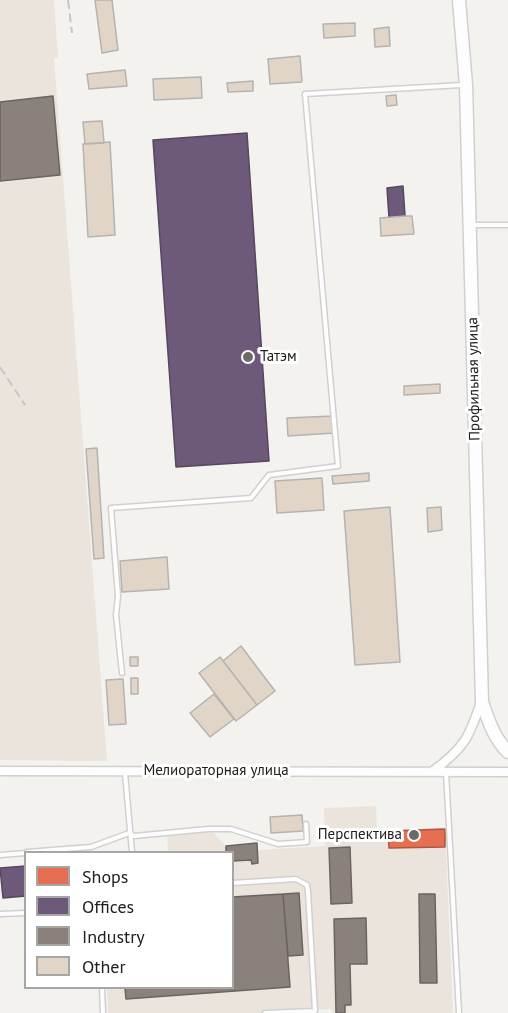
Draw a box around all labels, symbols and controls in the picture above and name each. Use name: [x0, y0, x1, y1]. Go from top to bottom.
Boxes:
street label: Профильная улица: [464, 317, 484, 441]
place label: Татэм: [260, 348, 297, 366]
marker: Татэм: [241, 350, 255, 364]
street label: Мелиораторная улица: [143, 762, 289, 780]
place label: Перспектива: [318, 826, 402, 844]
marker: Перспектива: [407, 828, 421, 842]
legend: [24, 851, 234, 989]
text: Shops: [82, 865, 128, 888]
text: Offices: [82, 895, 134, 918]
text: Industry: [82, 925, 145, 948]
text: Other: [82, 955, 126, 978]

